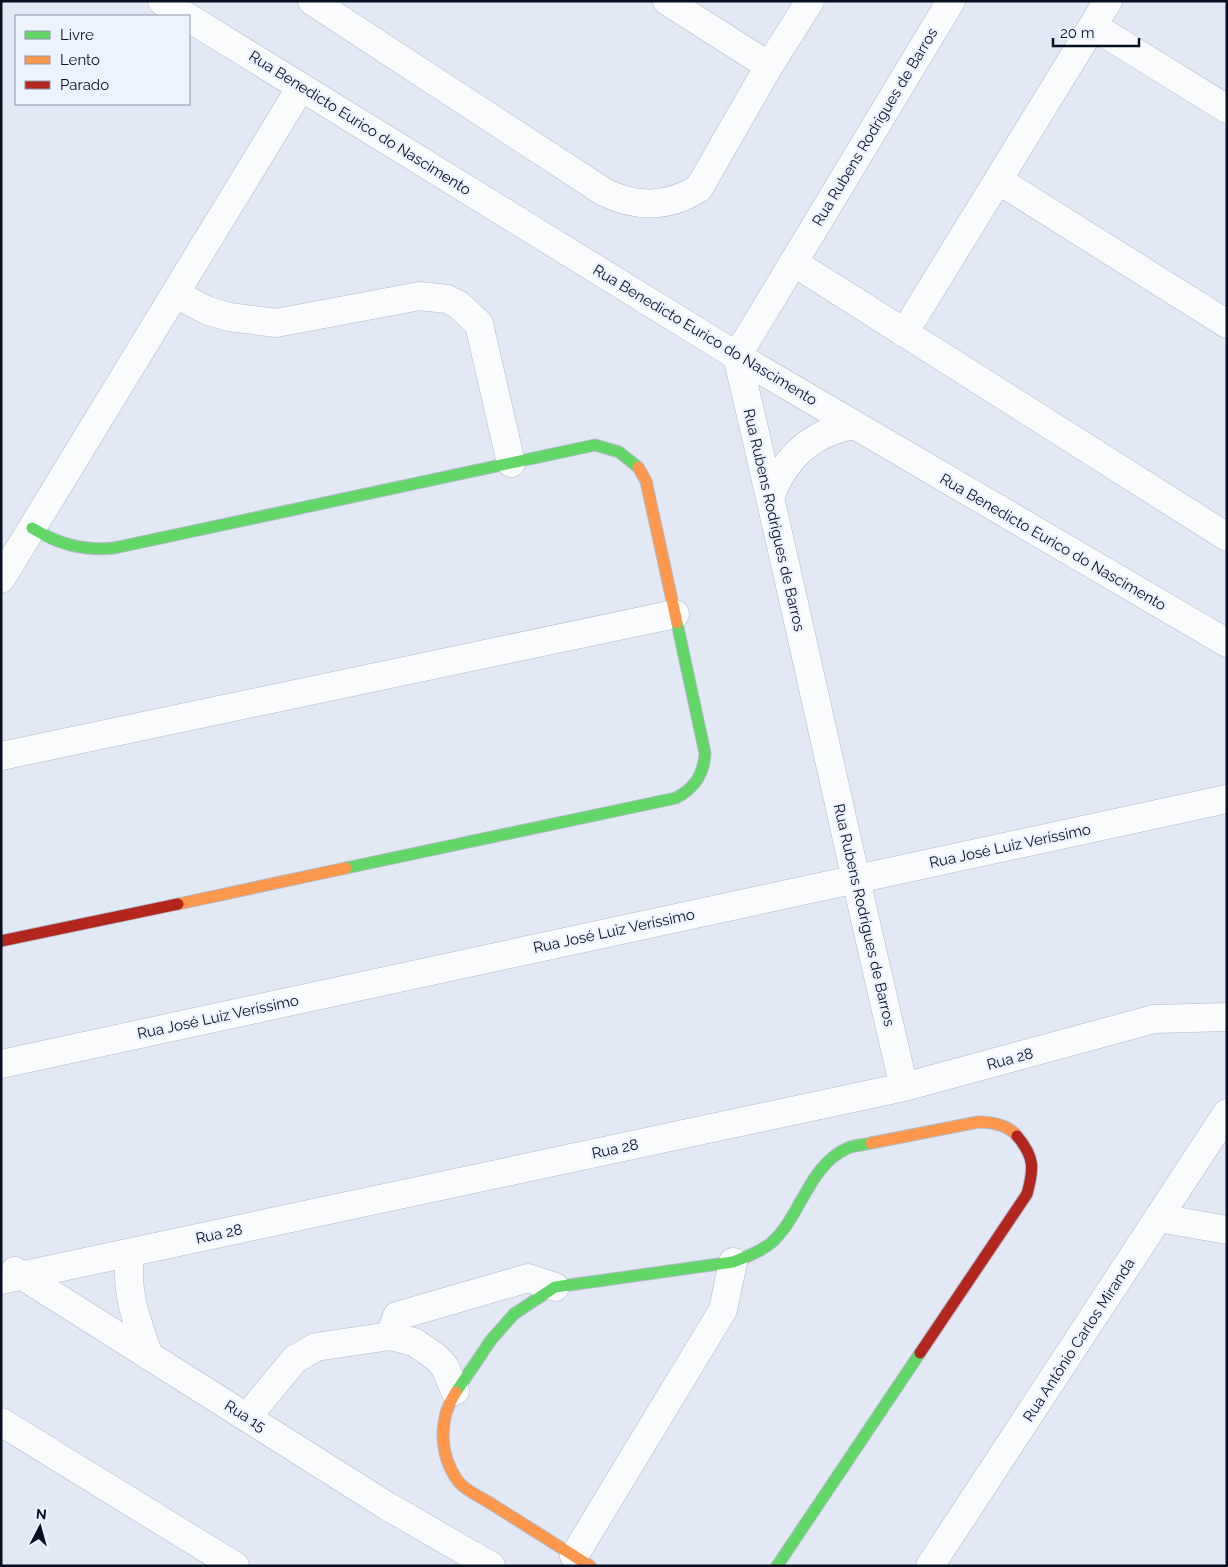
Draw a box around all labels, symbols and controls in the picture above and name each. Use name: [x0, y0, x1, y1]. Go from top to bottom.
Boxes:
legend: [15, 15, 190, 105]
scale bar: [1053, 15, 1139, 47]
text: 20 m: [1060, 24, 1095, 42]
street label: Rua Rubens Rodrigues de Barros: [809, 25, 941, 229]
text: Livre: [60, 26, 94, 44]
street label: Rua Benedicto Eurico do Nascimento: [246, 47, 474, 199]
text: Lento: [60, 51, 100, 69]
text: Parado: [60, 76, 109, 94]
street label: Rua Benedicto Eurico do Nascimento: [590, 261, 820, 409]
street label: Rua Rubens Rodrigues de Barros: [740, 407, 808, 633]
street label: Rua Benedicto Eurico do Nascimento: [937, 470, 1169, 614]
street label: Rua Rubens Rodrigues de Barros: [830, 802, 898, 1028]
street label: Rua José Luiz Veríssimo: [928, 820, 1092, 872]
street label: Rua José Luiz Veríssimo: [532, 905, 696, 957]
street label: Rua José Luiz Veríssimo: [136, 991, 300, 1043]
street label: Rua 28: [985, 1044, 1035, 1074]
street label: Rua 28: [590, 1135, 640, 1163]
street label: Rua 28: [194, 1220, 244, 1248]
street label: Rua Antônio Carlos Miranda: [1019, 1255, 1139, 1425]
street label: Rua 15: [221, 1396, 269, 1436]
north arrow: [15, 1502, 65, 1552]
text: N: [35, 1506, 48, 1523]

